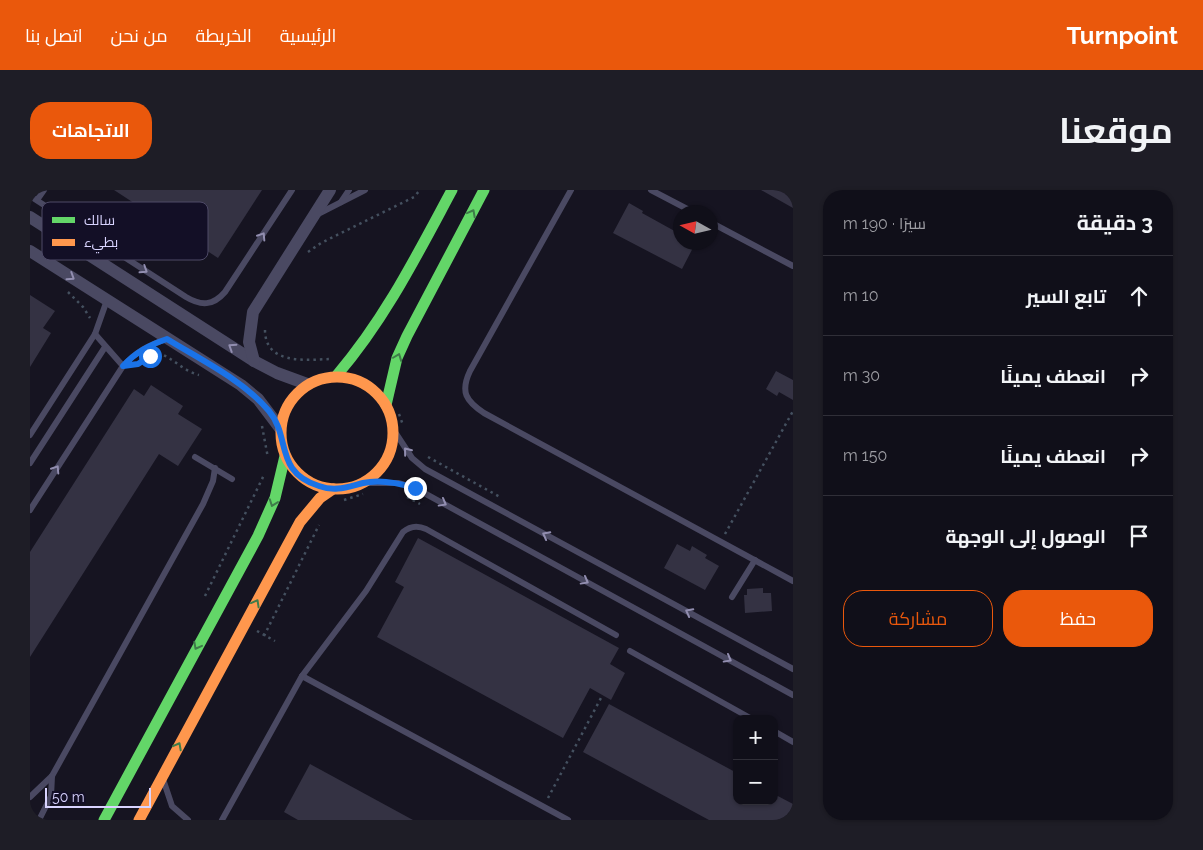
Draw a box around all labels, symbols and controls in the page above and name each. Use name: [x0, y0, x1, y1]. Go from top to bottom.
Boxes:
text: Turnpoint: [1066, 21, 1178, 50]
text: اتصل بنا: [25, 25, 83, 46]
text: من نحن: [111, 25, 168, 46]
text: الخريطة: [196, 25, 252, 46]
text: الرئيسية: [280, 25, 336, 46]
button: الاتجاهات: [30, 102, 152, 159]
text: موقعنا: [1059, 110, 1173, 151]
legend: [42, 202, 208, 260]
north arrow: [673, 205, 718, 250]
one-way arrow: [466, 209, 476, 218]
text: 3 دقيقة: [1077, 210, 1153, 235]
text: سالك: [84, 212, 115, 228]
text: سيرًا · 190 m: [843, 214, 926, 233]
one-way arrow: [256, 232, 266, 241]
text: بطيء: [84, 234, 118, 254]
one-way arrow: [139, 264, 148, 273]
one-way arrow: [65, 271, 75, 280]
icon: ahead: [1125, 282, 1153, 310]
text: تابع السير: [1026, 285, 1106, 307]
text: 10 m: [843, 286, 878, 305]
one-way arrow: [229, 344, 238, 353]
route start: [139, 345, 162, 368]
one-way arrow: [392, 354, 402, 362]
icon: right: [1125, 362, 1153, 390]
text: انعطف يمينًا: [1000, 365, 1106, 387]
text: 30 m: [843, 366, 880, 385]
icon: right: [1125, 442, 1153, 470]
text: انعطف يمينًا: [1000, 445, 1106, 467]
text: 150 m: [843, 446, 887, 465]
one-way arrow: [404, 448, 413, 457]
one-way arrow: [50, 465, 60, 474]
route end: [404, 477, 427, 500]
one-way arrow: [437, 496, 446, 506]
one-way arrow: [269, 498, 280, 507]
icon: arrive: [1125, 522, 1153, 550]
text: الوصول إلى الوجهة: [946, 525, 1106, 547]
one-way arrow: [542, 531, 551, 541]
one-way arrow: [580, 575, 589, 585]
button: مشاركة: [843, 590, 993, 647]
button: حفظ: [1003, 590, 1153, 647]
one-way arrow: [249, 600, 259, 609]
one-way arrow: [685, 608, 694, 618]
one-way arrow: [193, 641, 203, 650]
one-way arrow: [722, 653, 731, 663]
map controls: [733, 715, 778, 805]
button: +: [733, 715, 778, 760]
one-way arrow: [172, 742, 182, 751]
button: −: [733, 760, 778, 805]
scale bar: [45, 785, 151, 808]
text: 50 m: [52, 789, 85, 805]

